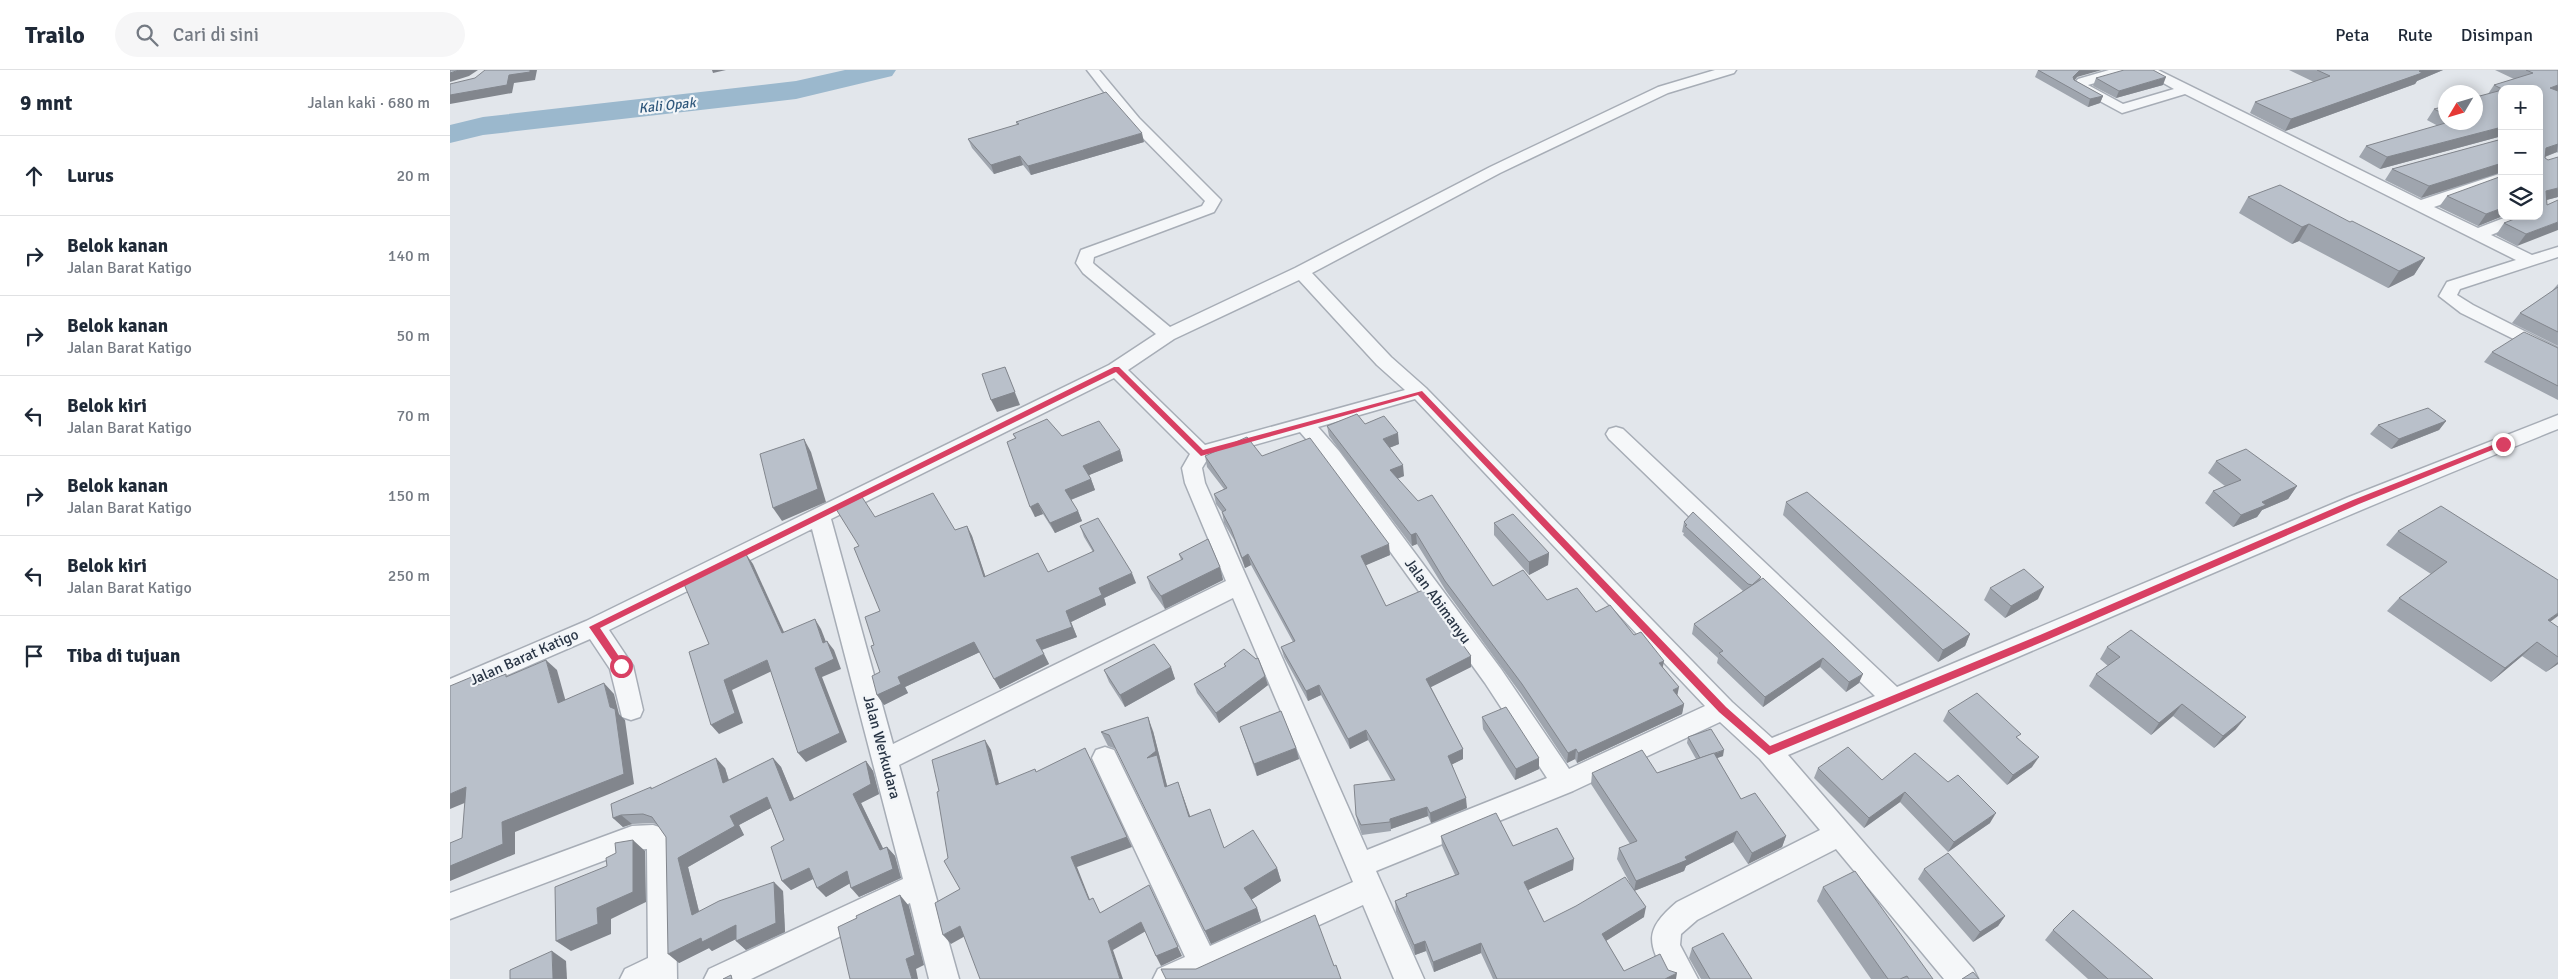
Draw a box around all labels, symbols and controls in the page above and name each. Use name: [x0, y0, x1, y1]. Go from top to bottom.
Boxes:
search box: [115, 12, 465, 57]
text: Trailo: [25, 20, 85, 50]
icon: search: [133, 21, 161, 49]
text: Cari di sini: [173, 23, 259, 47]
text: Peta: [2335, 24, 2369, 46]
text: Rute: [2397, 24, 2433, 46]
text: Disimpan: [2461, 24, 2533, 46]
north arrow: [2438, 85, 2483, 130]
map controls: [2498, 85, 2543, 220]
button: +: [2498, 85, 2543, 130]
text: 9 mnt: [20, 90, 72, 116]
text: Jalan kaki · 680 m: [308, 93, 430, 113]
water label: Kali Opak: [638, 94, 698, 117]
button: −: [2498, 130, 2543, 175]
icon: ahead: [20, 162, 48, 190]
text: Lurus: [67, 164, 114, 188]
text: 20 m: [396, 166, 430, 186]
button: layers: [2498, 175, 2543, 220]
text: Belok kanan: [67, 234, 168, 258]
icon: right: [20, 242, 48, 270]
text: 140 m: [388, 246, 430, 266]
text: Jalan Barat Katigo: [67, 258, 192, 278]
text: Belok kanan: [67, 314, 168, 338]
icon: right: [20, 322, 48, 350]
text: 50 m: [396, 326, 430, 346]
text: Jalan Barat Katigo: [67, 338, 192, 358]
text: Belok kiri: [67, 394, 147, 418]
icon: left: [20, 402, 48, 430]
text: 70 m: [396, 406, 430, 426]
text: Jalan Barat Katigo: [67, 418, 192, 438]
route end: [2492, 433, 2515, 456]
text: Belok kanan: [67, 474, 168, 498]
icon: right: [20, 482, 48, 510]
text: 150 m: [388, 486, 430, 506]
text: Jalan Barat Katigo: [67, 498, 192, 518]
text: Belok kiri: [67, 554, 147, 578]
street label: Jalan Abimanyu: [1401, 555, 1475, 647]
icon: left: [20, 562, 48, 590]
text: 250 m: [388, 566, 430, 586]
text: Jalan Barat Katigo: [67, 578, 192, 598]
street label: Jalan Barat Katigo: [467, 625, 581, 689]
icon: arrive: [20, 642, 48, 670]
text: Tiba di tujuan: [67, 644, 180, 668]
route start: [610, 655, 633, 678]
street label: Jalan Werkudara: [860, 693, 904, 801]

